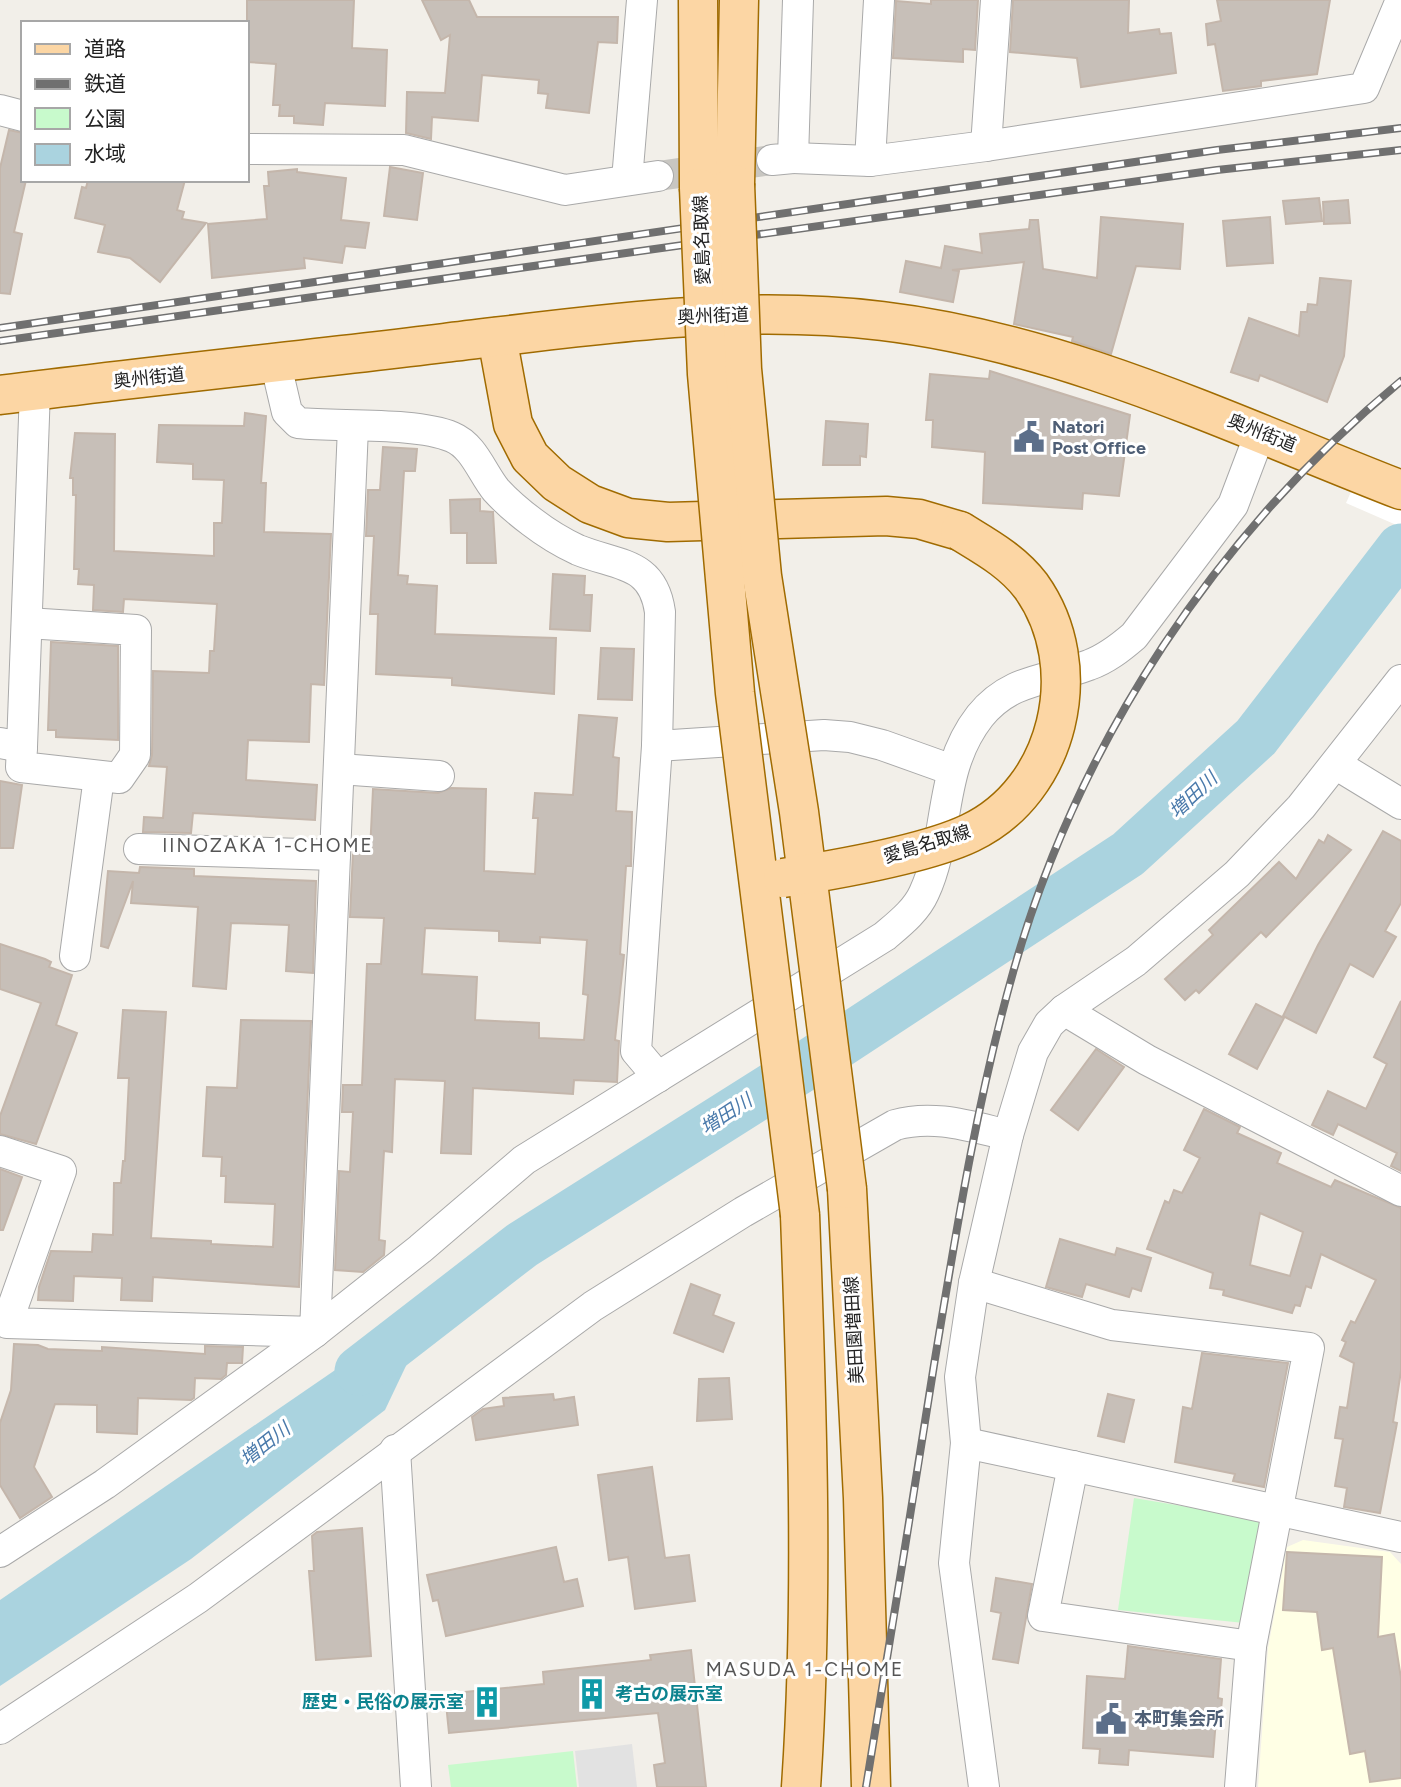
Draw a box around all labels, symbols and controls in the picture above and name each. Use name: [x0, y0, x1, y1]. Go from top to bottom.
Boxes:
legend: [21, 21, 248, 182]
text: 道路: [84, 36, 126, 61]
text: 鉄道: [84, 71, 126, 96]
text: 公園: [84, 106, 126, 131]
text: 水域: [84, 141, 126, 166]
street label: 愛島名取線: [689, 195, 715, 285]
street label: 奥州街道: [677, 304, 749, 328]
street label: 奥州街道: [112, 363, 186, 393]
street label: 奥州街道: [1225, 409, 1299, 457]
place label: Natori Post Office: [1052, 416, 1146, 459]
public building icon: Natori Post Office: [1012, 420, 1046, 454]
water label: 増田川: [1164, 766, 1223, 823]
street label: 愛島名取線: [881, 820, 973, 868]
district label: IINOZAKA 1-CHOME: [162, 834, 374, 857]
water label: 増田川: [696, 1088, 758, 1139]
street label: 美田園増田線: [840, 1275, 868, 1385]
water label: 増田川: [235, 1416, 296, 1471]
district label: MASUDA 1-CHOME: [706, 1658, 904, 1681]
building icon: 考古の展示室: [575, 1677, 609, 1711]
place label: 考古の展示室: [615, 1683, 723, 1705]
building icon: 歴史・民俗の展示室: [470, 1685, 504, 1719]
place label: 歴史・民俗の展示室: [302, 1691, 464, 1713]
public building icon: 本町集会所: [1094, 1702, 1128, 1736]
place label: 本町集会所: [1134, 1708, 1224, 1730]

